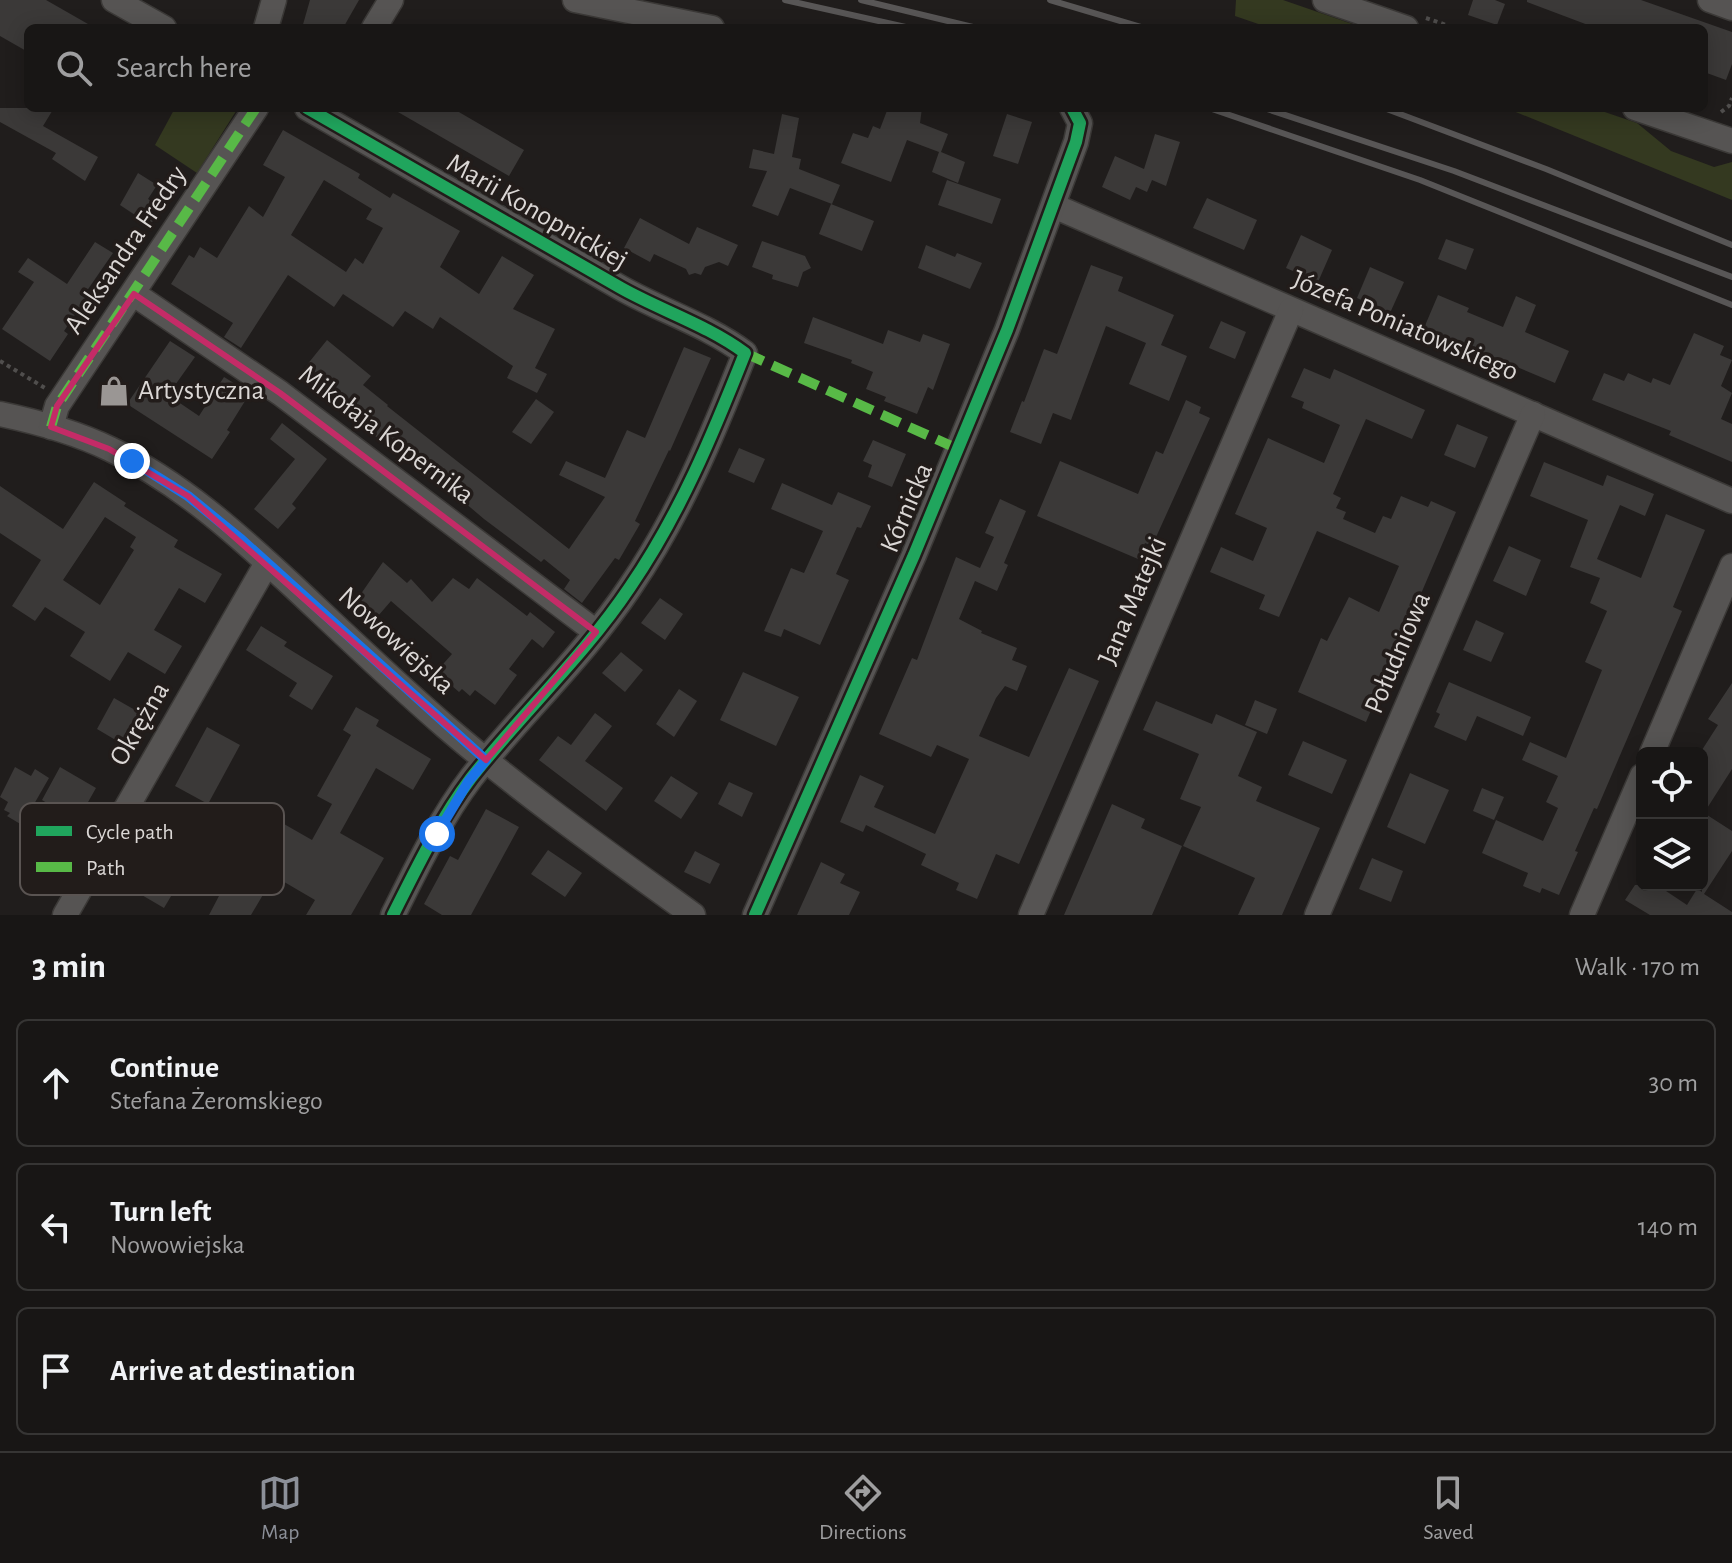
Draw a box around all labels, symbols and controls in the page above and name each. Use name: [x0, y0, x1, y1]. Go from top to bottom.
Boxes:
search box: [24, 24, 1708, 112]
icon: search: [52, 46, 96, 90]
text: Search here: [116, 53, 252, 83]
street label: Marii Konopnickiej: [442, 149, 632, 275]
street label: Aleksandra Fredry: [60, 161, 192, 339]
street label: Józefa Poniatowskiego: [1288, 266, 1522, 386]
street label: Mikołaja Kopernika: [293, 360, 479, 510]
shop icon: Artystyczna: [97, 374, 131, 408]
place label: Artystyczna: [138, 377, 264, 405]
route end: [114, 443, 150, 479]
street label: Kórnicka: [876, 459, 938, 557]
street label: Jana Matejki: [1094, 533, 1172, 669]
street label: Nowowiejska: [333, 582, 459, 700]
street label: Południowa: [1360, 588, 1436, 718]
street label: Okrężna: [105, 677, 175, 771]
map controls: [1636, 747, 1708, 891]
button: locate: [1636, 747, 1708, 819]
legend: [20, 803, 284, 895]
route start: [419, 816, 455, 852]
button: layers: [1636, 819, 1708, 891]
text: Cycle path: [86, 821, 174, 843]
text: Path: [86, 857, 126, 879]
text: 3 min: [32, 950, 106, 984]
text: Walk · 170 m: [1575, 954, 1700, 980]
text: Continue: [110, 1053, 219, 1083]
icon: ahead: [34, 1061, 78, 1105]
text: 30 m: [1648, 1070, 1698, 1096]
text: Stefana Żeromskiego: [110, 1088, 323, 1114]
text: Turn left: [110, 1197, 211, 1227]
icon: left: [34, 1205, 78, 1249]
text: 140 m: [1638, 1214, 1698, 1240]
text: Nowowiejska: [110, 1232, 245, 1258]
icon: arrive: [34, 1349, 78, 1393]
text: Arrive at destination: [110, 1356, 356, 1386]
tab: Map: [258, 1471, 302, 1545]
tab: Directions: [819, 1471, 907, 1545]
tab: Saved: [1423, 1471, 1474, 1545]

